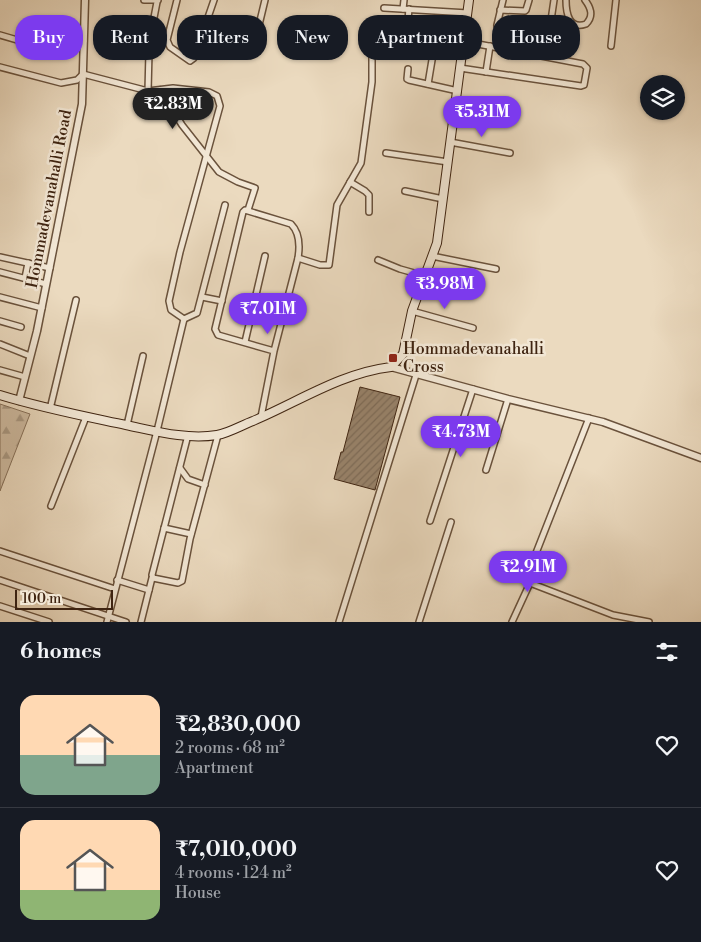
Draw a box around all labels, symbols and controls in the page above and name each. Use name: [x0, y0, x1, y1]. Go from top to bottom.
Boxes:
chip: Buy: [15, 15, 83, 60]
chip: Rent: [93, 15, 167, 60]
chip: Filters: [177, 15, 267, 60]
chip: New: [277, 15, 348, 60]
chip: Apartment: [358, 15, 482, 60]
chip: House: [492, 15, 580, 60]
map controls: [640, 75, 685, 120]
button: layers: [640, 75, 685, 120]
pin: ₹2.83M: [132, 88, 214, 130]
text: ₹2.83M: [144, 94, 202, 114]
pin: ₹5.31M: [441, 96, 523, 138]
text: ₹5.31M: [454, 102, 510, 122]
street label: Hommadevanahalli Road: [22, 108, 76, 290]
pin: ₹3.98M: [404, 268, 486, 310]
text: ₹3.98M: [416, 274, 474, 294]
pin: ₹7.01M: [227, 292, 309, 335]
text: ₹7.01M: [240, 299, 296, 319]
place label: Hommadevanahalli Cross: [403, 339, 544, 377]
marker: Hommadevanahalli Cross: [387, 352, 399, 364]
pin: ₹4.73M: [420, 416, 502, 458]
text: ₹4.73M: [432, 422, 490, 442]
pin: ₹2.91M: [487, 550, 569, 593]
text: ₹2.91M: [500, 557, 556, 577]
scale bar: [15, 587, 112, 610]
text: 100 m: [22, 590, 61, 608]
icon: filters: [653, 638, 681, 666]
text: 6 homes: [20, 639, 101, 665]
text: ₹2,830,000: [175, 712, 301, 738]
icon: home: [60, 715, 120, 775]
icon: heart: [653, 731, 681, 759]
text: 2 rooms · 68 m²: [175, 738, 285, 758]
text: Apartment: [175, 758, 254, 778]
text: ₹7,010,000: [175, 837, 297, 863]
icon: home: [60, 840, 120, 900]
icon: heart: [653, 856, 681, 884]
text: 4 rooms · 124 m²: [175, 863, 292, 883]
text: House: [175, 883, 221, 903]

